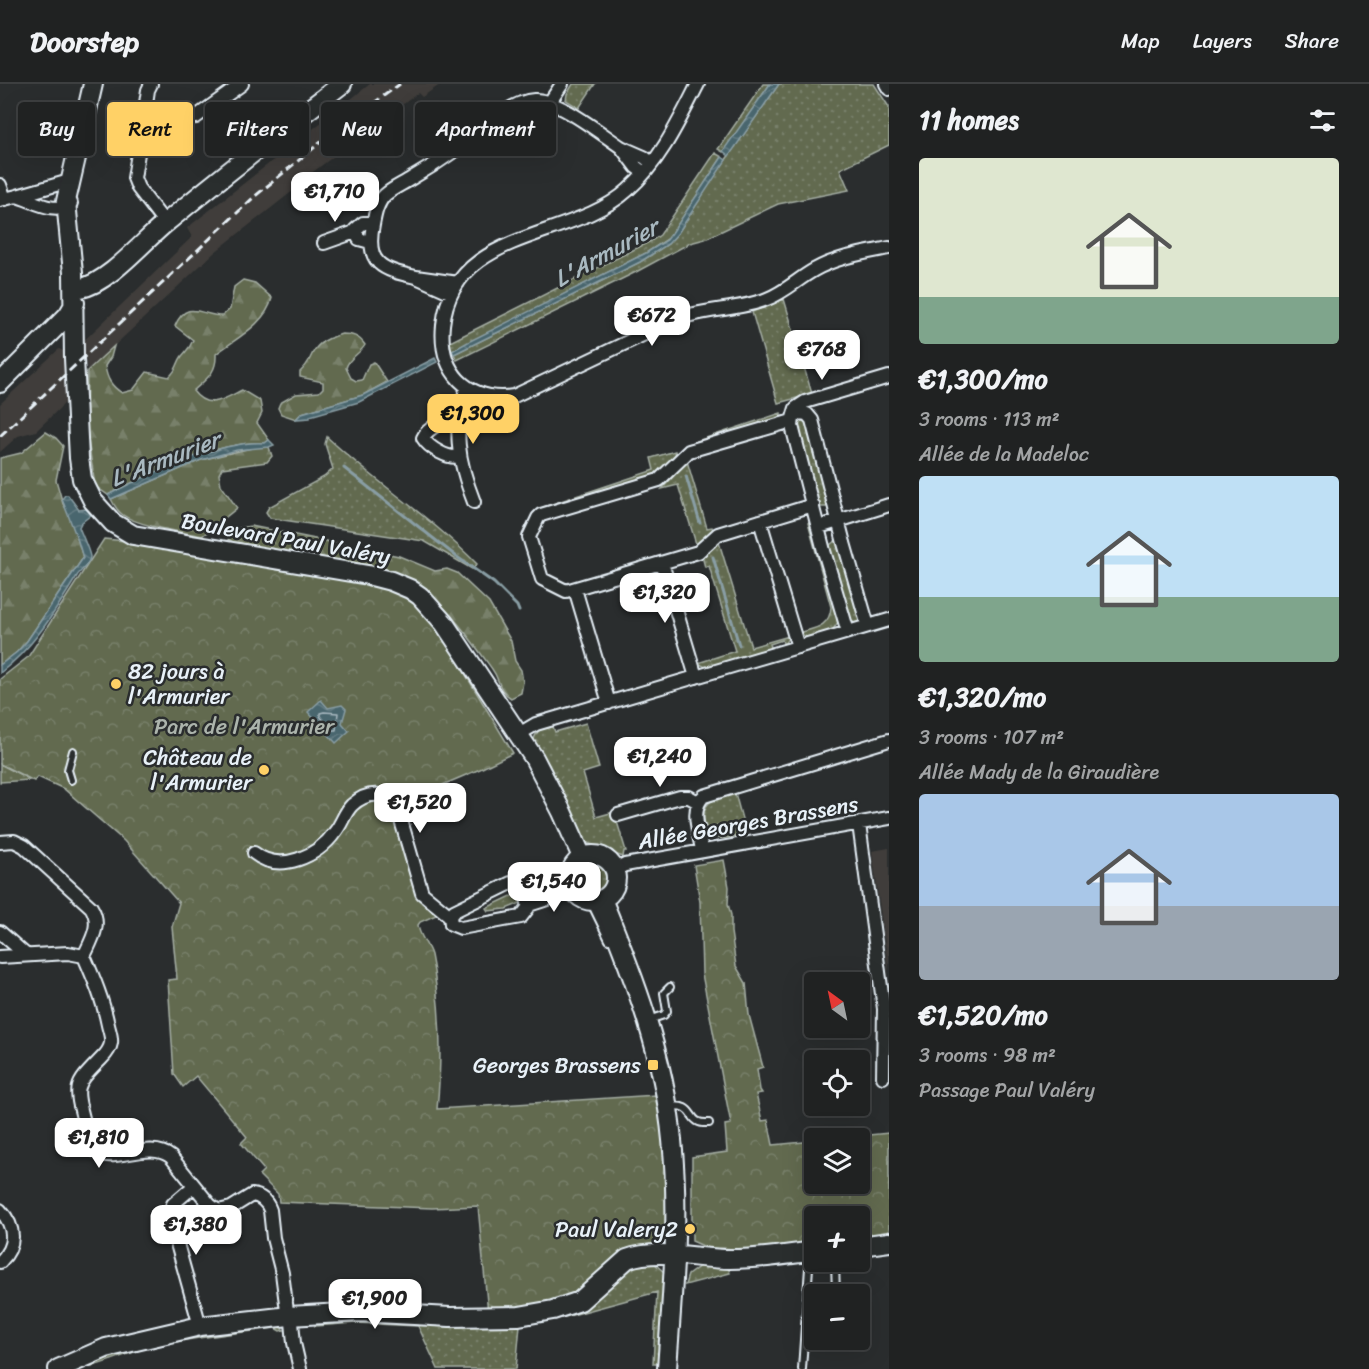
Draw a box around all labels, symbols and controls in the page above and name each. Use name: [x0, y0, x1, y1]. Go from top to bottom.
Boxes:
text: Doorstep: [30, 17, 139, 66]
text: Map: [1121, 22, 1160, 60]
text: Layers: [1193, 22, 1252, 60]
text: Share: [1285, 22, 1339, 60]
text: 11 homes: [919, 97, 1019, 143]
chip: Buy: [18, 102, 95, 156]
chip: Rent: [107, 102, 193, 156]
chip: Filters: [205, 102, 309, 156]
chip: New: [321, 102, 403, 156]
chip: Apartment: [415, 102, 556, 156]
icon: filters: [1306, 104, 1339, 137]
pin: €1,710: [286, 172, 384, 223]
text: €1,710: [305, 174, 365, 209]
icon: home: [1075, 197, 1183, 305]
water label: L'Armurier: [546, 205, 670, 299]
pin: €672: [616, 296, 688, 347]
text: €672: [628, 298, 676, 333]
pin: €768: [786, 330, 858, 381]
text: €768: [798, 332, 846, 367]
text: €1,300/mo: [919, 356, 1048, 402]
pin: €1,300: [424, 394, 522, 445]
text: €1,300: [441, 396, 505, 431]
text: 3 rooms · 113 m²: [919, 402, 1060, 437]
water label: L'Armurier: [104, 417, 230, 499]
text: Allée de la Madeloc: [919, 437, 1089, 472]
street label: Boulevard Paul Valéry: [178, 501, 394, 576]
icon: home: [1075, 515, 1183, 623]
pin: €1,320: [616, 573, 714, 624]
text: €1,320: [634, 575, 696, 610]
place label: 82 jours à l'Armurier: [128, 652, 231, 716]
text: €1,320/mo: [919, 674, 1046, 720]
marker: 82 jours à l'Armurier: [109, 677, 123, 691]
park label: Parc de l'Armurier: [154, 707, 336, 746]
text: 3 rooms · 107 m²: [919, 720, 1064, 755]
pin: €1,240: [611, 737, 709, 788]
place label: Château de l'Armurier: [143, 738, 254, 802]
text: €1,240: [628, 739, 692, 774]
text: Allée Mady de la Giraudière: [919, 755, 1159, 790]
marker: Château de l'Armurier: [257, 763, 271, 777]
pin: €1,520: [371, 783, 469, 834]
street label: Allée Georges Brassens: [634, 784, 862, 861]
text: €1,520: [388, 785, 452, 820]
icon: home: [1075, 833, 1183, 941]
pin: €1,540: [505, 862, 603, 913]
text: €1,540: [522, 864, 586, 899]
north arrow: [804, 972, 870, 1038]
map controls: [804, 972, 870, 1350]
text: €1,520/mo: [919, 992, 1048, 1038]
text: 3 rooms · 98 m²: [919, 1038, 1056, 1073]
place label: Georges Brassens: [473, 1046, 642, 1085]
button: locate: [804, 1050, 870, 1116]
marker: Georges Brassens: [646, 1058, 660, 1072]
text: Passage Paul Valéry: [919, 1073, 1095, 1108]
pin: €1,810: [50, 1118, 148, 1169]
text: €1,810: [69, 1120, 129, 1155]
button: layers: [804, 1128, 870, 1194]
pin: €1,380: [147, 1205, 245, 1256]
button: +: [804, 1206, 870, 1272]
text: €1,380: [165, 1207, 227, 1242]
place label: Paul Valery2: [555, 1210, 678, 1249]
marker: Paul Valery2: [683, 1222, 697, 1236]
pin: €1,900: [326, 1279, 424, 1330]
text: €1,900: [343, 1281, 407, 1316]
button: −: [804, 1284, 870, 1350]

